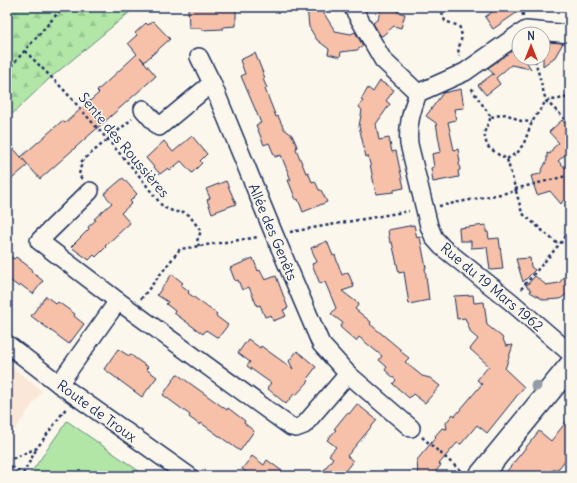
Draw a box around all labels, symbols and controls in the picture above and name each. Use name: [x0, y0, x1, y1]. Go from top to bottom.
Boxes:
north arrow: [511, 26, 551, 66]
text: N: [527, 29, 535, 43]
street label: Sente des Roussières: [75, 89, 173, 201]
street label: Allée des Genêts: [244, 181, 302, 283]
street label: Rue du 19 Mars 1962: [437, 239, 547, 335]
street label: Route de Troux: [54, 376, 140, 446]

